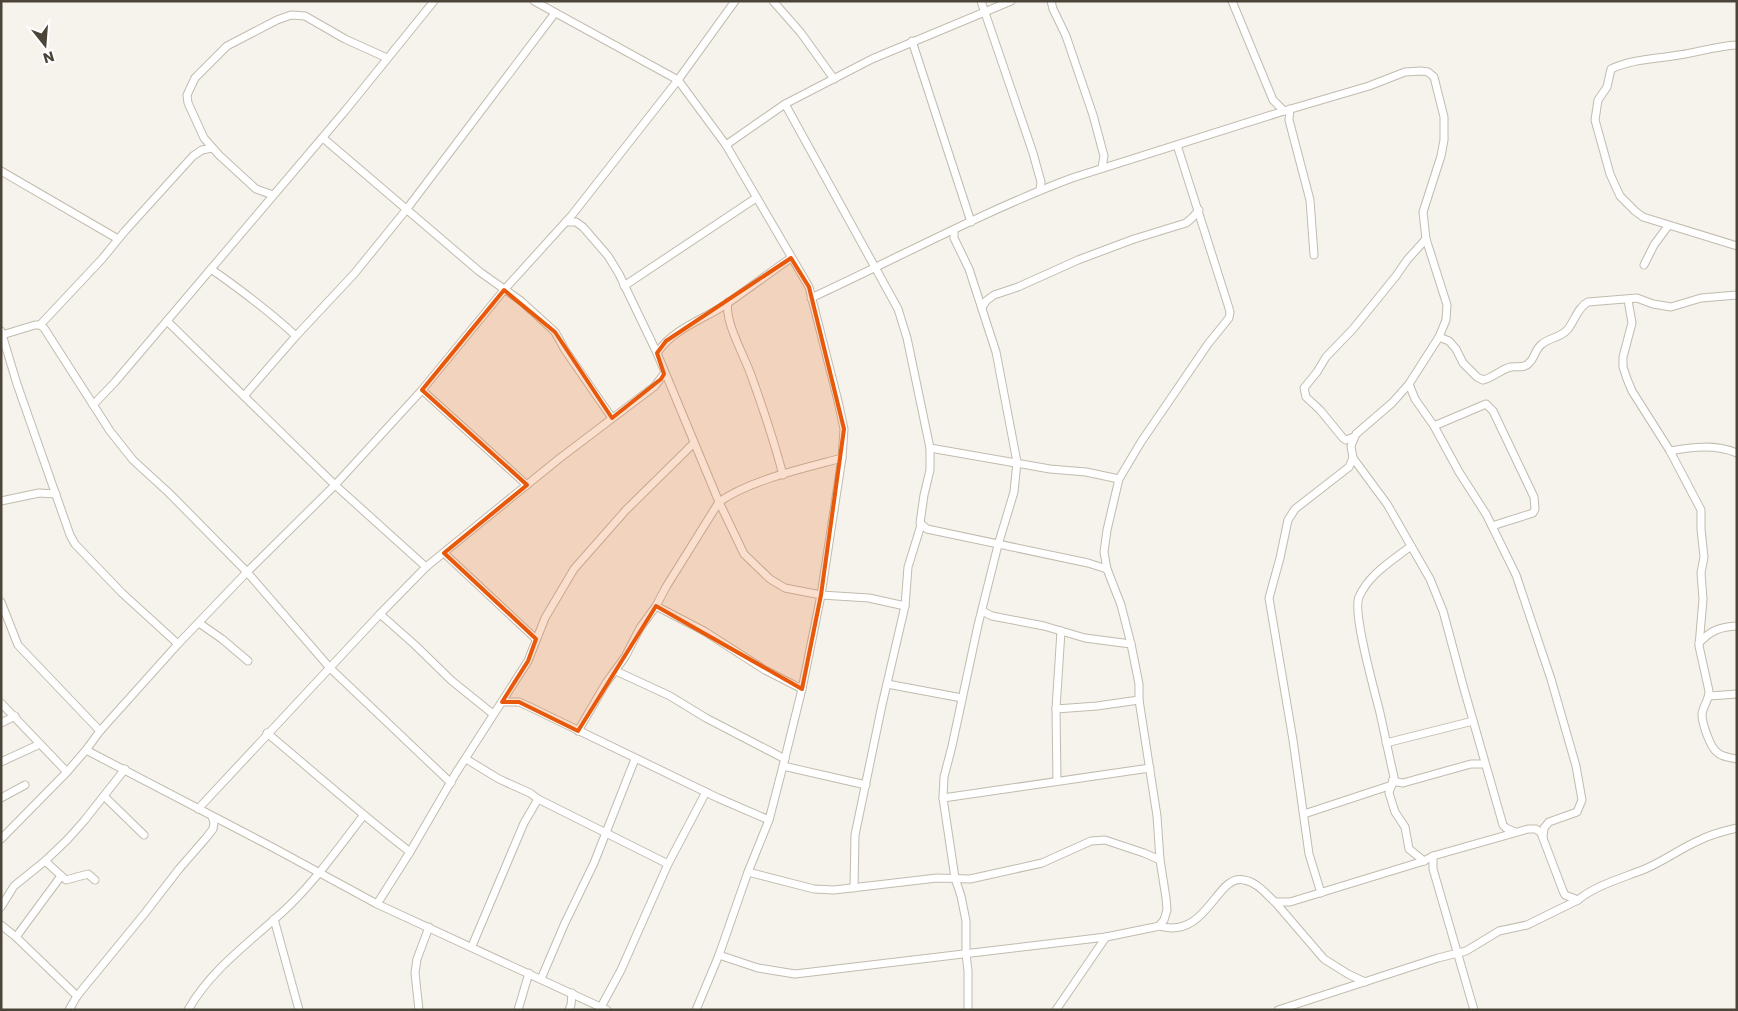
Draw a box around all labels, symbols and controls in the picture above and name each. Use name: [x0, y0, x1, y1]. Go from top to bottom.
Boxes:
north arrow: [20, 20, 70, 70]
text: N: [41, 46, 57, 69]

